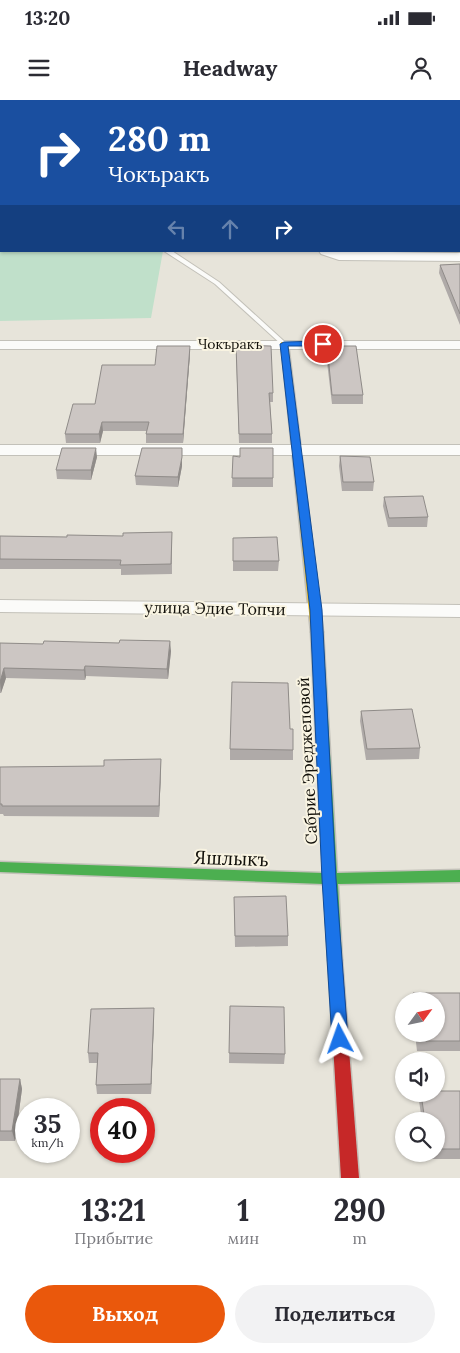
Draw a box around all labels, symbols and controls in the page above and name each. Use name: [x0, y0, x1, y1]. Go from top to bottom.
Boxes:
text: 13:20: [25, 6, 70, 30]
icon: menu: [25, 54, 53, 82]
text: Headway: [183, 54, 277, 82]
icon: person: [407, 54, 435, 82]
text: 280 m: [108, 116, 210, 161]
icon: right: [25, 120, 90, 185]
text: Чокъракъ: [108, 160, 210, 188]
icon: left: [163, 215, 191, 243]
icon: ahead: [216, 215, 244, 243]
icon: right: [269, 215, 297, 243]
pin: [302, 323, 344, 365]
icon: arrive: [309, 330, 337, 358]
street label: Чокъракъ: [198, 335, 262, 353]
street label: улица Эдие Топчи: [144, 597, 286, 619]
street label: Сабрие Эреджеповой: [293, 677, 321, 845]
street label: Яшлыкъ: [193, 845, 269, 871]
north arrow: [395, 992, 445, 1042]
map controls: [395, 992, 445, 1162]
position arrow: [313, 1012, 365, 1064]
button: sound: [395, 1052, 445, 1102]
speed limit sign: 40: [90, 1098, 155, 1163]
text: 35: [34, 1108, 61, 1140]
button: search: [395, 1112, 445, 1162]
text: km/h: [31, 1135, 64, 1150]
text: 13:21: [81, 1191, 146, 1229]
text: 1: [237, 1191, 249, 1229]
text: 290: [333, 1191, 386, 1229]
text: Прибытие: [74, 1228, 153, 1248]
text: мин: [227, 1228, 259, 1248]
text: m: [352, 1228, 367, 1248]
button: Выход: [25, 1285, 225, 1343]
button: Поделиться: [235, 1285, 435, 1343]

